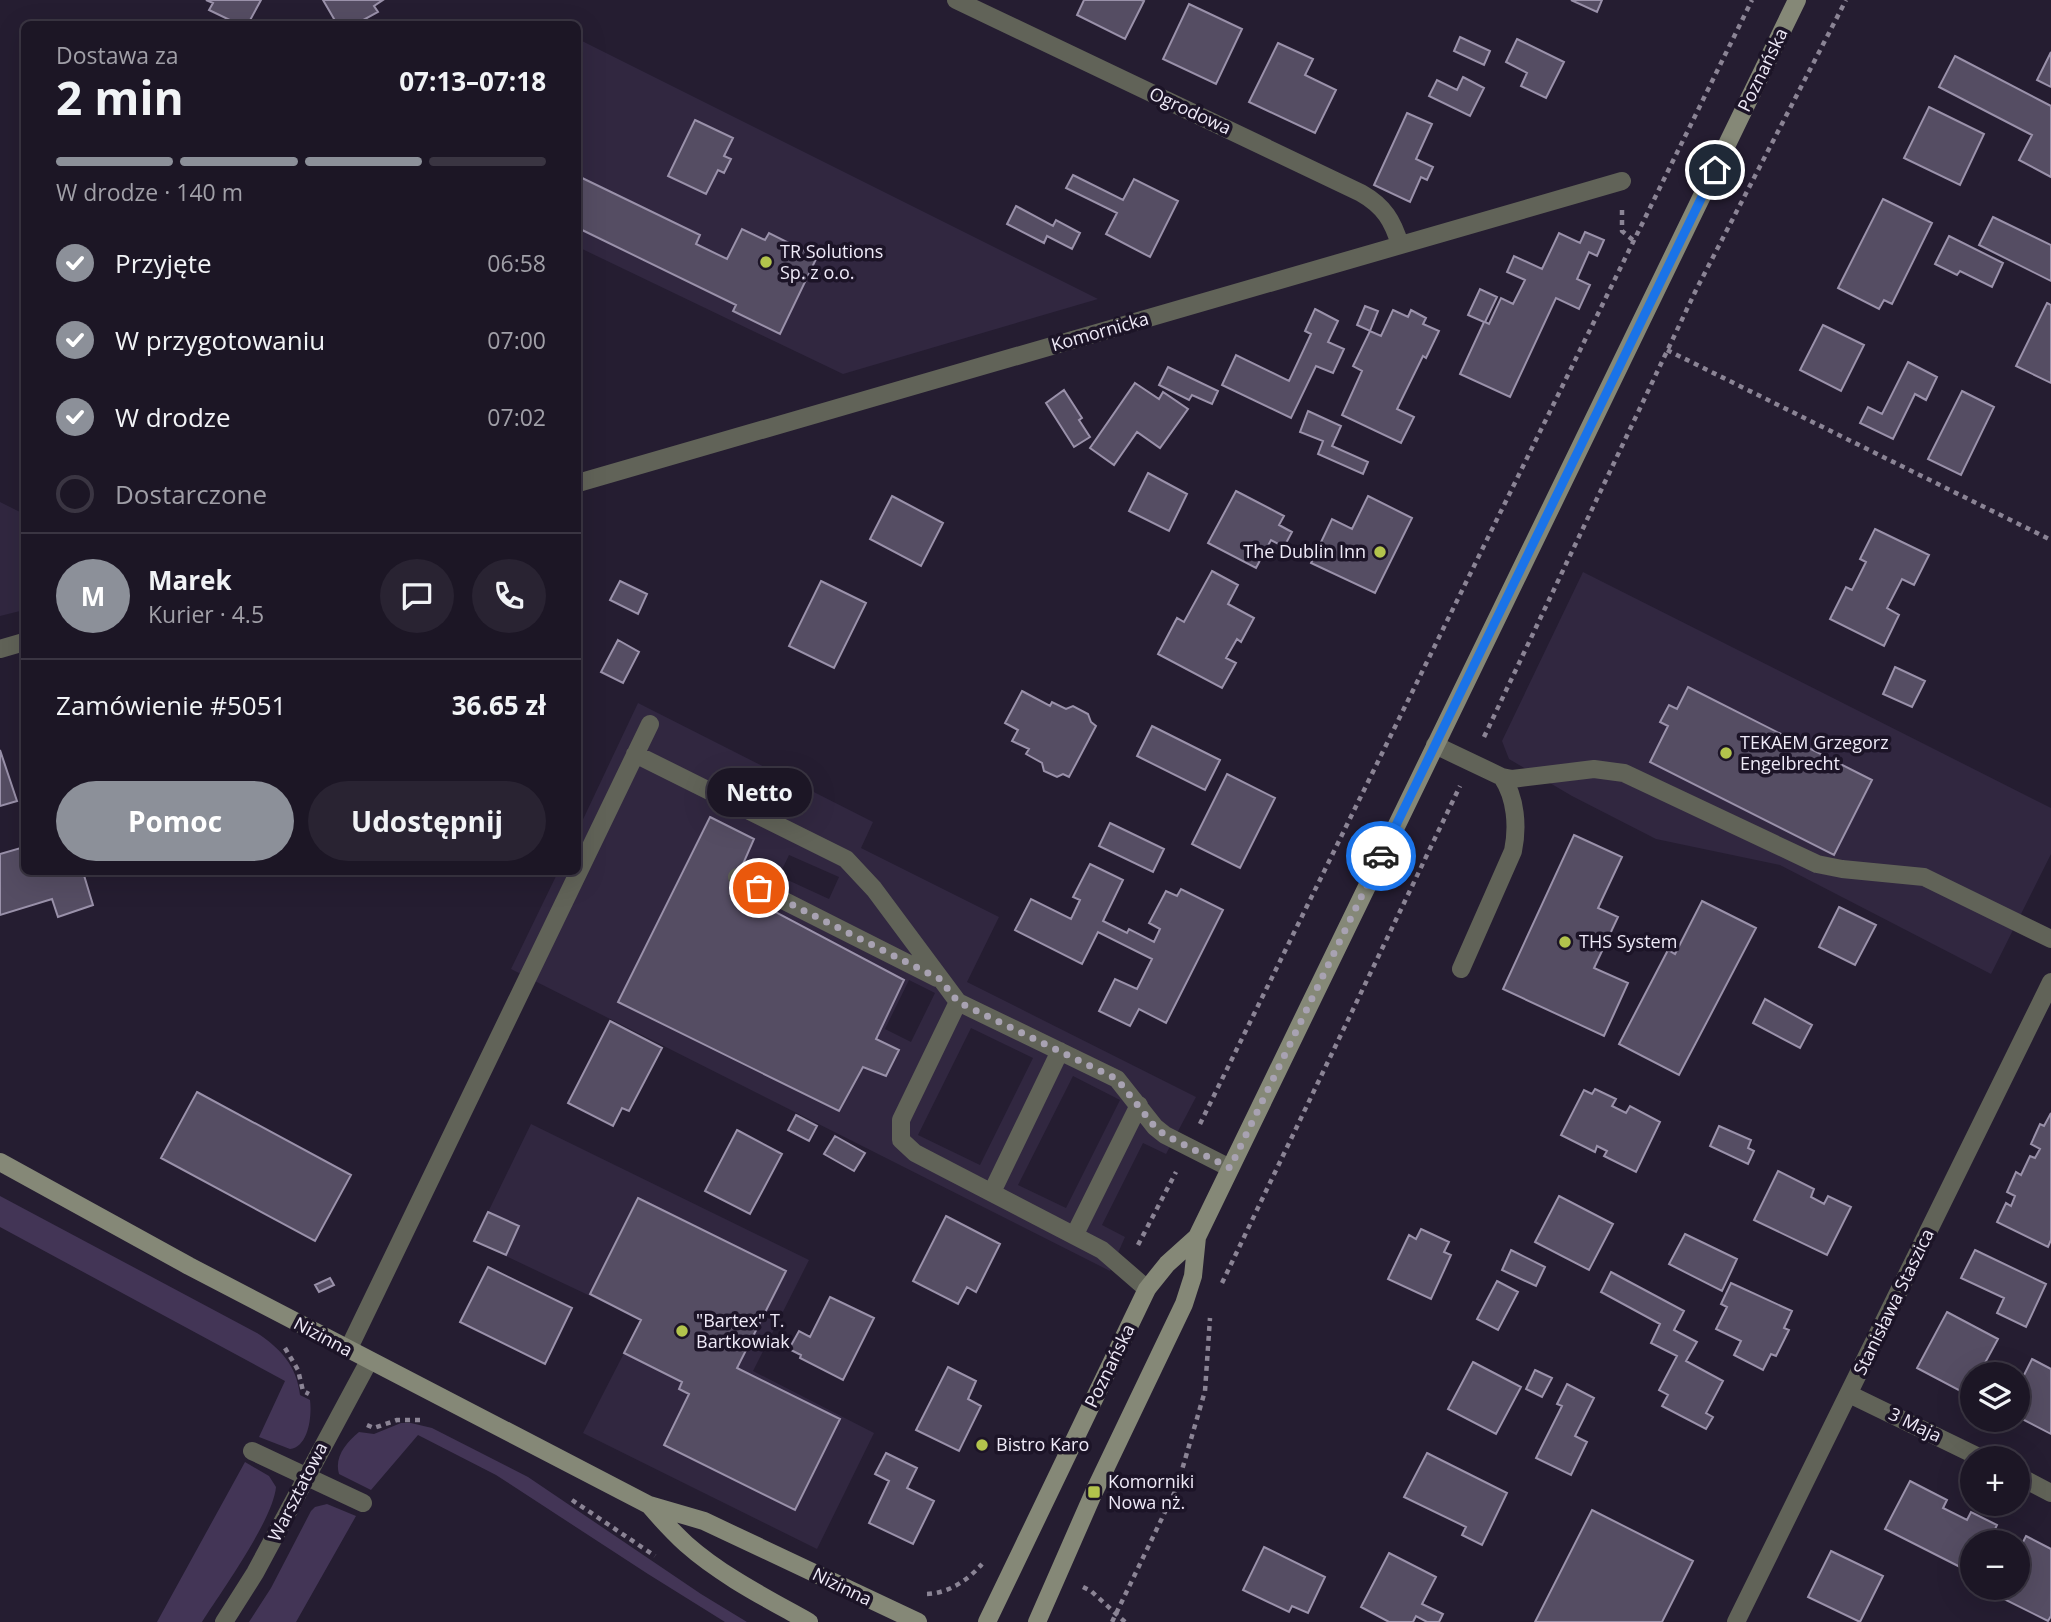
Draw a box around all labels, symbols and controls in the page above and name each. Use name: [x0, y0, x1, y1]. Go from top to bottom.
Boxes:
street label: Poznańska: [1732, 24, 1793, 115]
text: Dostawa za: [56, 39, 179, 71]
text: 07:13–07:18: [399, 63, 546, 99]
text: 2 min: [56, 66, 184, 128]
street label: Ogrodowa: [1146, 81, 1235, 140]
pin: [1685, 140, 1745, 200]
icon: home: [1696, 151, 1734, 189]
text: W drodze · 140 m: [56, 176, 243, 208]
place label: TR Solutions Sp. z o.o.: [780, 239, 883, 284]
icon: check: [56, 244, 94, 282]
text: Przyjęte: [115, 245, 212, 281]
text: 06:58: [487, 247, 546, 279]
marker: TR Solutions Sp. z o.o.: [758, 254, 774, 270]
street label: Komornicka: [1048, 306, 1151, 356]
icon: check: [56, 321, 94, 359]
text: W przygotowaniu: [115, 322, 325, 358]
text: 07:00: [487, 324, 546, 356]
icon: check: [56, 398, 94, 436]
text: W drodze: [115, 399, 231, 435]
text: 07:02: [487, 401, 546, 433]
text: Dostarczone: [115, 476, 267, 512]
place label: The Dublin Inn: [1243, 539, 1366, 563]
marker: The Dublin Inn: [1372, 544, 1388, 560]
button: chat: [380, 559, 454, 633]
button: phone: [472, 559, 546, 633]
text: Marek: [148, 562, 232, 598]
text: M: [81, 578, 105, 614]
text: Kurier · 4.5: [148, 598, 264, 630]
text: Zamówienie #5051: [56, 687, 286, 723]
text: 36.65 zł: [452, 687, 546, 723]
place label: TEKAEM Grzegorz Engelbrecht: [1740, 730, 1889, 775]
marker: TEKAEM Grzegorz Engelbrecht: [1718, 745, 1734, 761]
callout: Netto: [706, 769, 812, 818]
text: Netto: [726, 776, 793, 808]
button: Pomoc: [56, 781, 294, 861]
button: Udostępnij: [308, 781, 546, 861]
courier: [1346, 821, 1416, 891]
icon: car: [1362, 837, 1400, 875]
pin: [729, 858, 789, 918]
icon: bag: [740, 869, 778, 907]
place label: THS System: [1579, 929, 1677, 953]
marker: THS System: [1557, 934, 1573, 950]
street label: Stanisława Staszica: [1847, 1224, 1939, 1379]
place label: "Bartex" T. Bartkowiak: [696, 1308, 790, 1353]
street label: Nizinna: [290, 1311, 357, 1362]
street label: Poznańska: [1079, 1320, 1140, 1411]
marker: "Bartex" T. Bartkowiak: [674, 1323, 690, 1339]
map controls: [1960, 1362, 2030, 1600]
button: layers: [1960, 1362, 2030, 1432]
street label: 3 Maja: [1885, 1401, 1946, 1447]
place label: Bistro Karo: [996, 1432, 1089, 1456]
marker: Bistro Karo: [974, 1437, 990, 1453]
street label: Warsztatowa: [262, 1438, 332, 1545]
button: +: [1960, 1446, 2030, 1516]
place label: Komorniki Nowa nż.: [1108, 1469, 1194, 1514]
marker: Komorniki Nowa nż.: [1086, 1484, 1102, 1500]
button: −: [1960, 1530, 2030, 1600]
street label: Nizinna: [809, 1561, 876, 1611]

